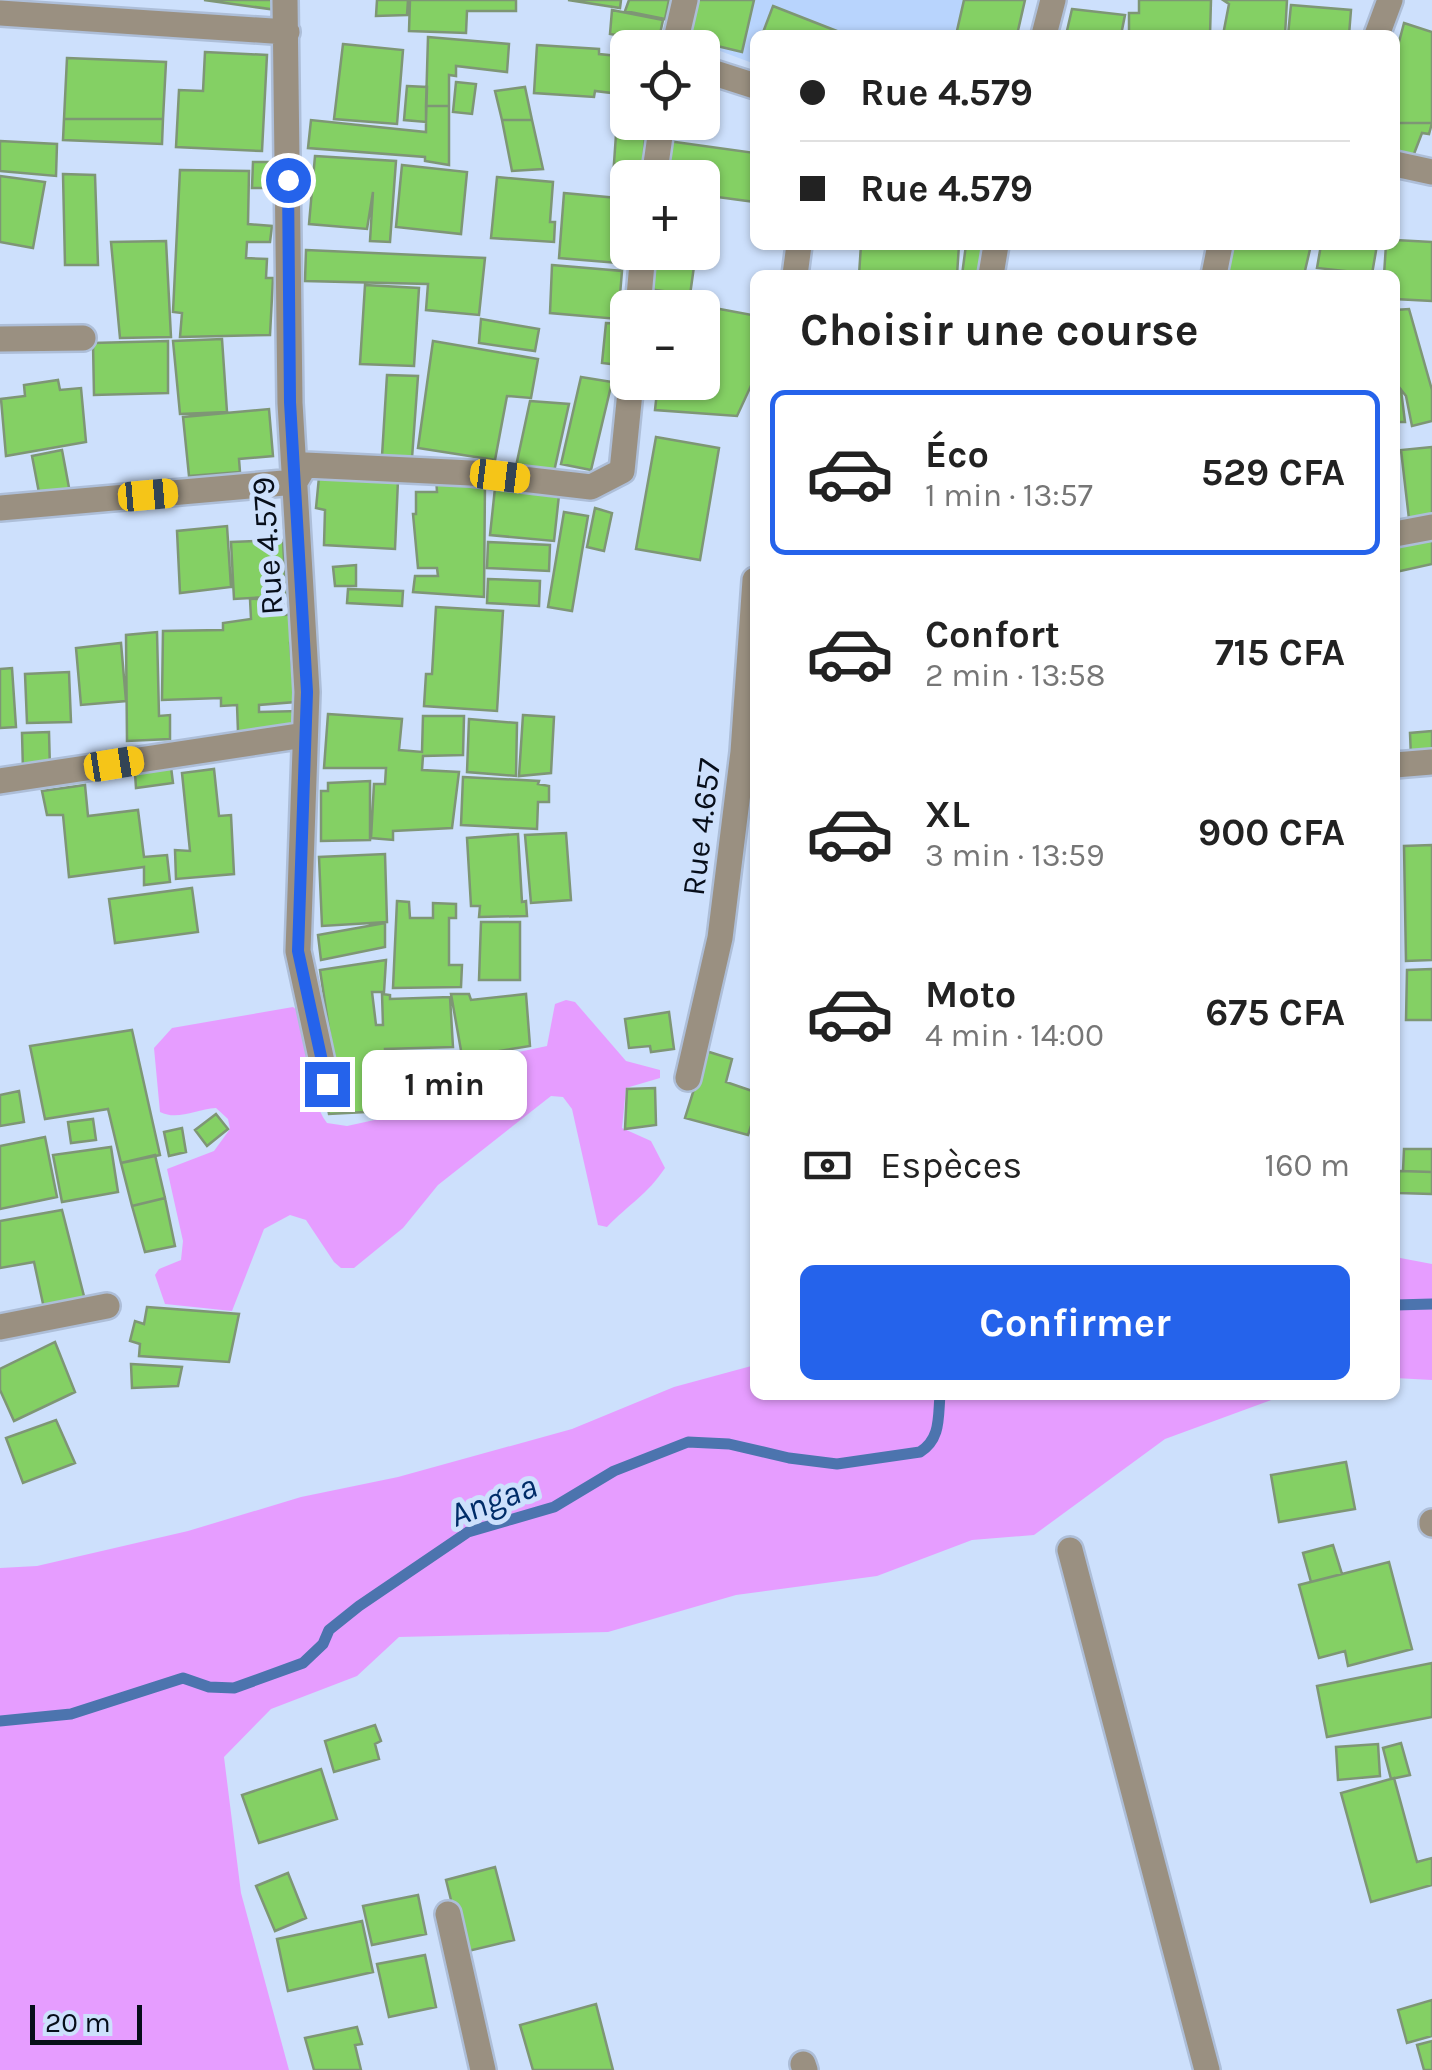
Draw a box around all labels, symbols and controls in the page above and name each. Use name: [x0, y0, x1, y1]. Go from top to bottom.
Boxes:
map controls: [610, 30, 720, 400]
button: locate: [610, 30, 720, 140]
text: Rue 4.579: [860, 70, 1033, 115]
route start: [266, 158, 311, 203]
button: +: [610, 160, 720, 270]
text: Rue 4.579: [860, 166, 1033, 211]
button: −: [610, 290, 720, 400]
text: Choisir une course: [800, 304, 1199, 356]
icon: car: [805, 428, 895, 518]
text: Éco: [925, 432, 989, 477]
text: 529 CFA: [1201, 450, 1345, 495]
car: [468, 457, 532, 495]
street label: Rue 4.579: [244, 476, 291, 616]
car: [117, 477, 179, 513]
text: 1 min · 13:57: [925, 477, 1093, 514]
icon: car: [805, 608, 895, 698]
text: Confort: [925, 612, 1060, 657]
text: 715 CFA: [1215, 630, 1345, 675]
text: 2 min · 13:58: [925, 657, 1105, 694]
car: [82, 744, 146, 784]
street label: Rue 4.657: [675, 756, 728, 898]
icon: car: [805, 788, 895, 878]
text: XL: [925, 792, 970, 837]
text: 900 CFA: [1198, 810, 1345, 855]
text: 3 min · 13:59: [925, 837, 1105, 874]
icon: car: [805, 968, 895, 1058]
text: Moto: [925, 972, 1016, 1017]
text: 675 CFA: [1205, 990, 1345, 1035]
text: 4 min · 14:00: [925, 1017, 1104, 1054]
callout: 1 min: [362, 1049, 527, 1119]
route end: [305, 1062, 350, 1107]
text: 1 min: [404, 1066, 485, 1103]
icon: cash: [800, 1138, 855, 1193]
text: Espèces: [880, 1143, 1022, 1188]
text: 160 m: [1265, 1147, 1350, 1184]
button: Confirmer: [800, 1265, 1350, 1380]
water label: Angaa: [444, 1465, 543, 1536]
scale bar: [30, 2000, 142, 2044]
text: 20 m: [45, 2006, 111, 2039]

